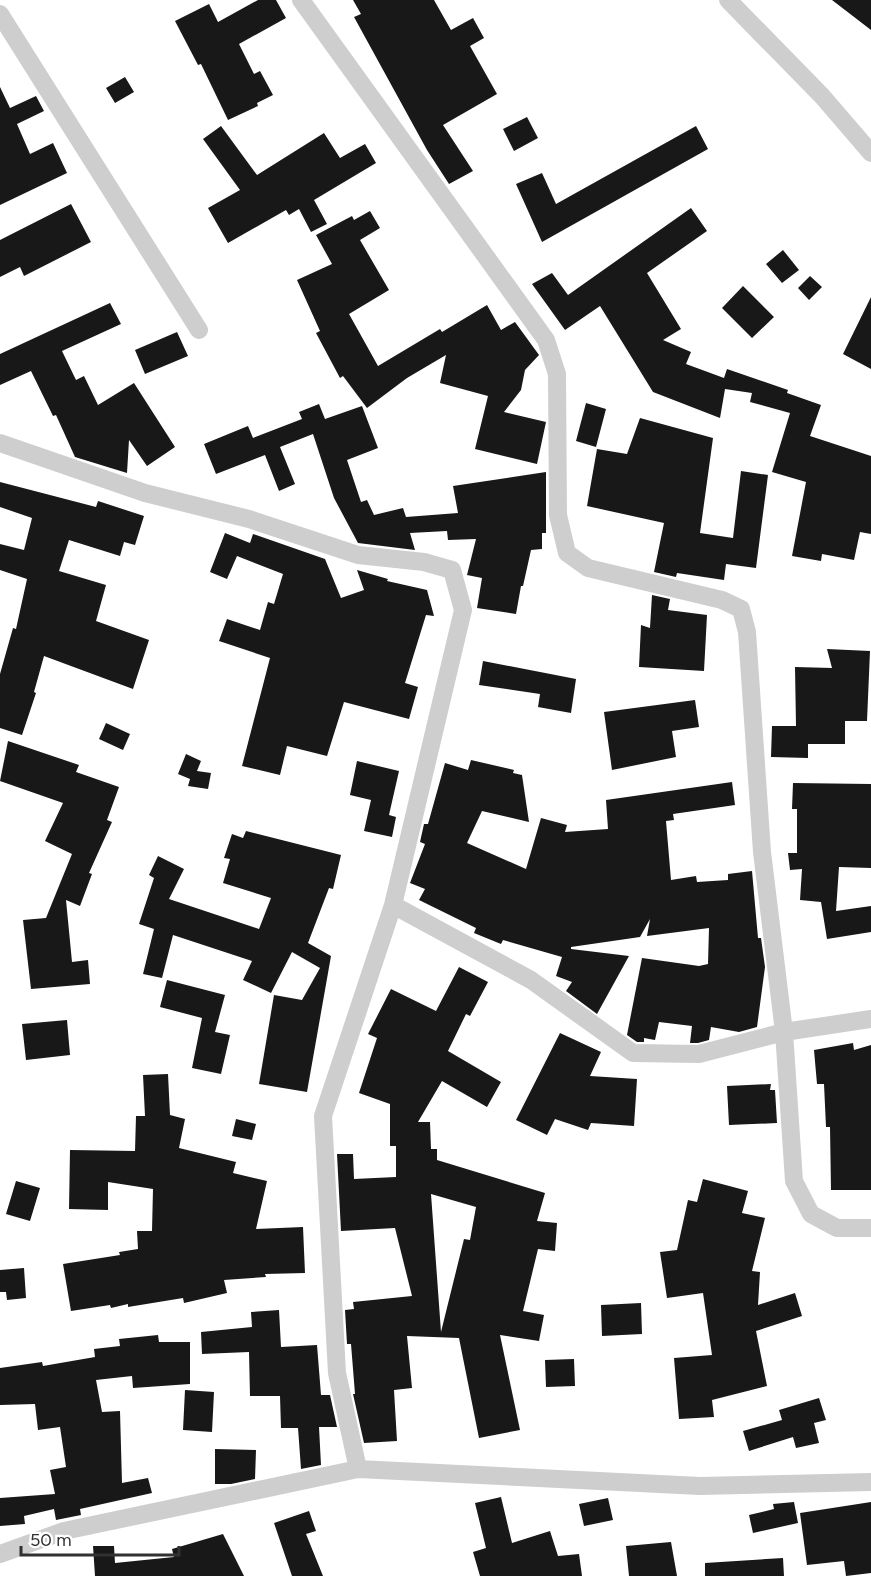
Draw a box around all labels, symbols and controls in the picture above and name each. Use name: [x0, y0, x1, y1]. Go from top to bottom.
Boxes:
scale bar: [21, 1519, 178, 1557]
text: 50 m: [30, 1529, 72, 1551]

